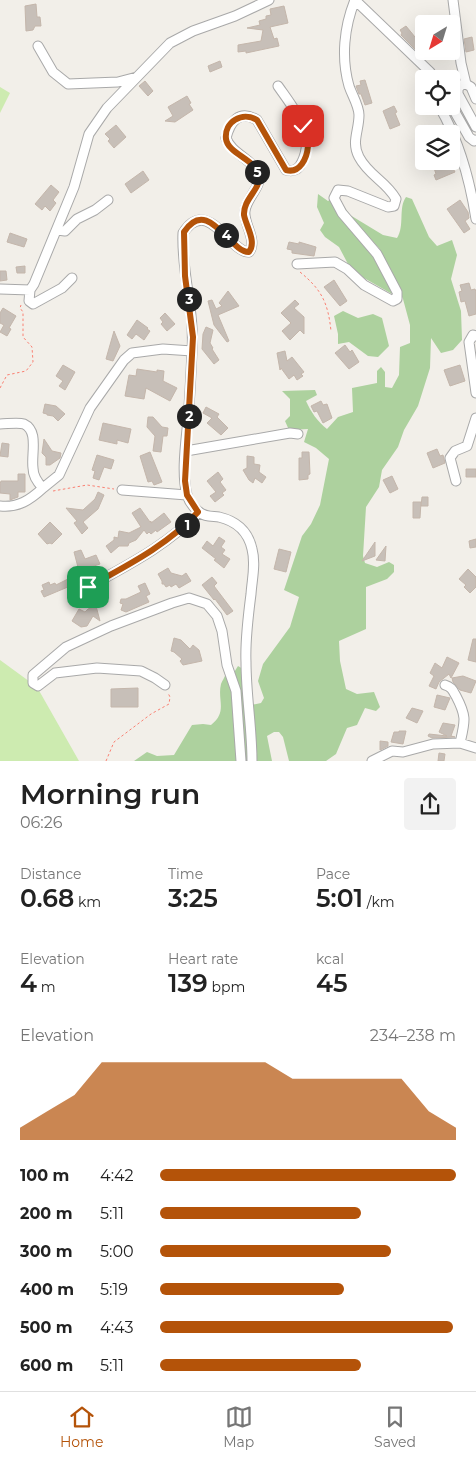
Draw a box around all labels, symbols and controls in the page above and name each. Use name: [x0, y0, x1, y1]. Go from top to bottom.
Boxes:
north arrow: [415, 15, 460, 60]
map controls: [415, 15, 460, 170]
button: locate: [415, 70, 460, 115]
pin: [282, 105, 324, 147]
icon: check: [289, 112, 317, 140]
button: layers: [415, 125, 460, 170]
pin: 5: [244, 160, 270, 184]
text: 5: [253, 163, 262, 181]
pin: 4: [214, 222, 238, 248]
text: 4: [222, 226, 231, 244]
pin: 3: [176, 286, 202, 312]
text: 3: [185, 290, 194, 308]
pin: 2: [176, 404, 202, 428]
text: 2: [185, 407, 194, 425]
pin: 1: [174, 512, 200, 538]
text: 1: [185, 516, 190, 534]
pin: [67, 566, 109, 608]
icon: arrive: [74, 573, 102, 601]
text: Morning run: [20, 777, 200, 811]
button: share: [404, 778, 456, 830]
text: 06:26: [20, 813, 63, 832]
text: Distance: [20, 865, 82, 883]
text: Time: [168, 865, 203, 883]
text: Pace: [316, 865, 350, 883]
text: 0.68: [20, 883, 74, 913]
text: 3:25: [168, 883, 218, 913]
text: 5:01: [316, 883, 363, 913]
text: km: [74, 893, 101, 911]
text: /km: [363, 893, 395, 911]
text: Elevation: [20, 950, 85, 968]
text: Heart rate: [168, 950, 238, 968]
text: kcal: [316, 950, 344, 968]
text: 4: [20, 968, 37, 998]
text: 139: [168, 968, 208, 998]
text: 45: [316, 968, 348, 998]
text: m: [37, 978, 56, 996]
text: bpm: [208, 978, 245, 996]
text: Elevation: [20, 1026, 94, 1045]
text: 234–238 m: [370, 1026, 456, 1045]
text: 100 m: [20, 1166, 69, 1185]
text: 4:42: [100, 1166, 134, 1185]
text: 200 m: [20, 1204, 72, 1223]
text: 5:11: [100, 1204, 124, 1223]
text: 300 m: [20, 1242, 73, 1261]
text: 5:00: [100, 1242, 134, 1261]
text: 400 m: [20, 1280, 74, 1299]
text: 5:19: [100, 1280, 128, 1299]
text: 500 m: [20, 1318, 73, 1337]
text: 4:43: [100, 1318, 133, 1337]
text: 600 m: [20, 1356, 73, 1375]
text: 5:11: [100, 1356, 124, 1375]
tab: Home: [60, 1403, 103, 1451]
tab: Map: [223, 1403, 254, 1451]
tab: Saved: [374, 1403, 416, 1451]

